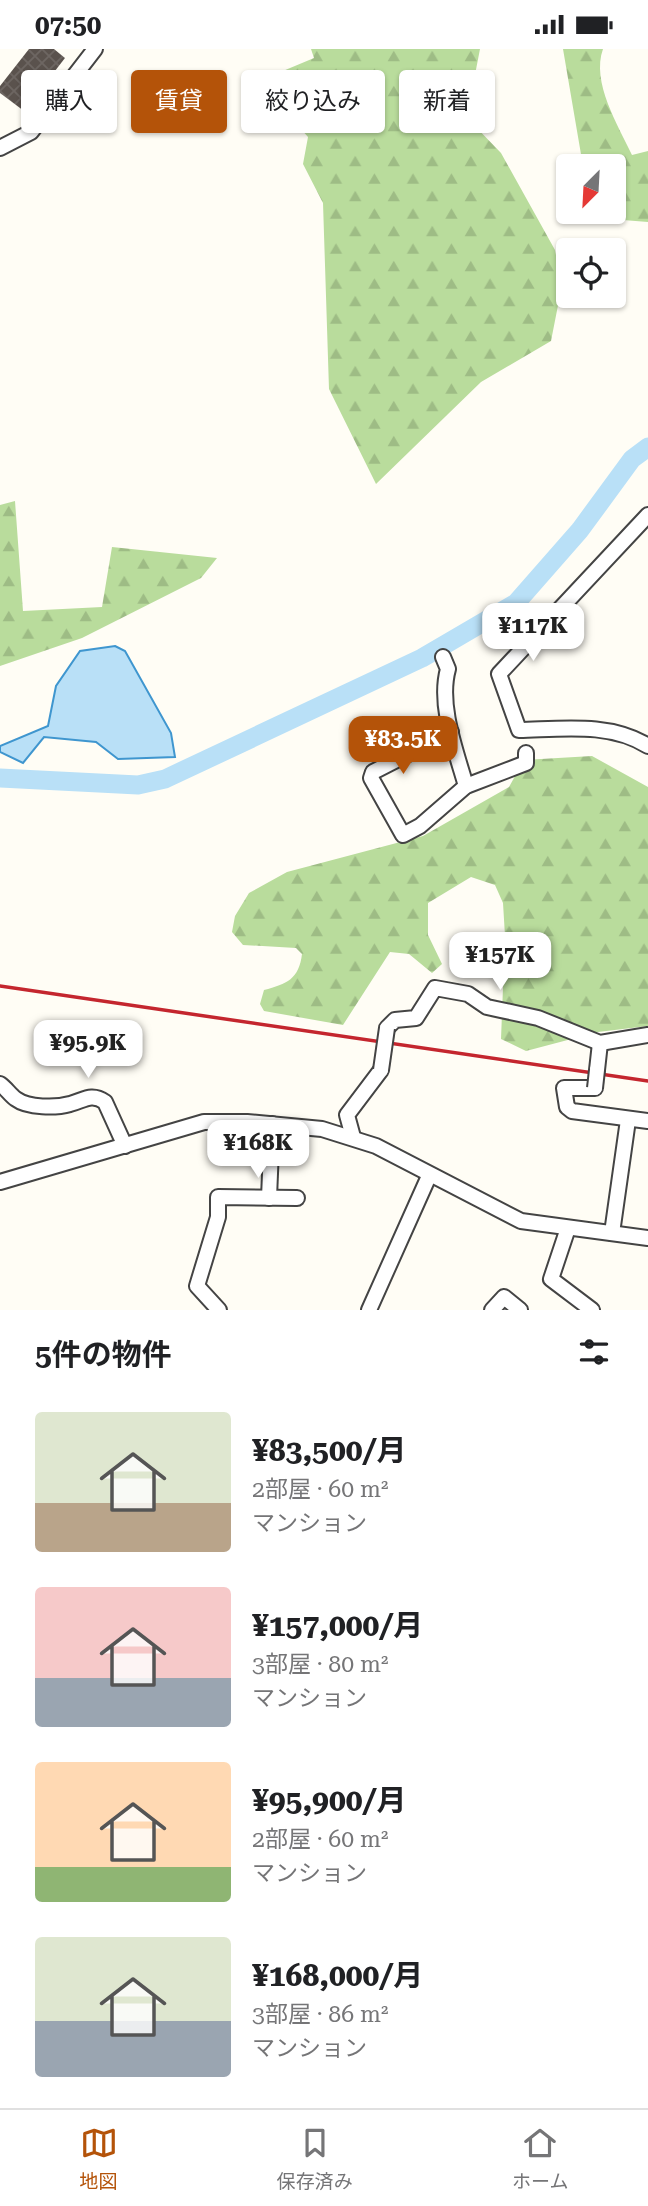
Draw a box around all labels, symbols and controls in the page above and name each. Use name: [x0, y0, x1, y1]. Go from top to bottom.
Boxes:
text: 07:50: [35, 10, 101, 40]
chip: 購入: [21, 70, 117, 133]
chip: 賃貸: [131, 70, 227, 133]
chip: 絞り込み: [241, 70, 385, 133]
chip: 新着: [399, 70, 495, 133]
north arrow: [556, 154, 626, 224]
map controls: [556, 154, 626, 308]
button: locate: [556, 238, 626, 308]
pin: ¥117K: [484, 603, 582, 663]
text: ¥117K: [498, 612, 568, 639]
pin: ¥83.5K: [346, 717, 460, 776]
text: ¥83.5K: [365, 725, 441, 752]
pin: ¥157K: [451, 933, 549, 992]
text: ¥157K: [465, 941, 535, 968]
pin: ¥95.9K: [31, 1021, 145, 1080]
text: ¥95.9K: [50, 1029, 126, 1056]
pin: ¥168K: [209, 1121, 307, 1180]
text: ¥168K: [223, 1129, 293, 1156]
icon: filters: [575, 1333, 613, 1371]
text: 5件の物件: [35, 1337, 172, 1372]
text: ¥83,500/月: [252, 1433, 406, 1468]
icon: home: [91, 1440, 175, 1524]
text: 2部屋 · 60 m²: [252, 1476, 388, 1503]
text: マンション: [252, 1510, 367, 1537]
text: ¥157,000/月: [252, 1608, 423, 1643]
icon: home: [91, 1615, 175, 1699]
text: 3部屋 · 80 m²: [252, 1651, 388, 1678]
text: マンション: [252, 1685, 367, 1712]
text: ¥95,900/月: [252, 1783, 406, 1818]
icon: home: [91, 1790, 175, 1874]
text: 2部屋 · 60 m²: [252, 1826, 388, 1853]
text: マンション: [252, 1860, 367, 1887]
text: ¥168,000/月: [252, 1958, 423, 1993]
icon: home: [91, 1965, 175, 2049]
text: 3部屋 · 86 m²: [252, 2001, 388, 2028]
text: マンション: [252, 2035, 367, 2062]
tab: 地図: [80, 2124, 118, 2193]
tab: 保存済み: [277, 2124, 353, 2193]
tab: ホーム: [512, 2124, 568, 2193]

